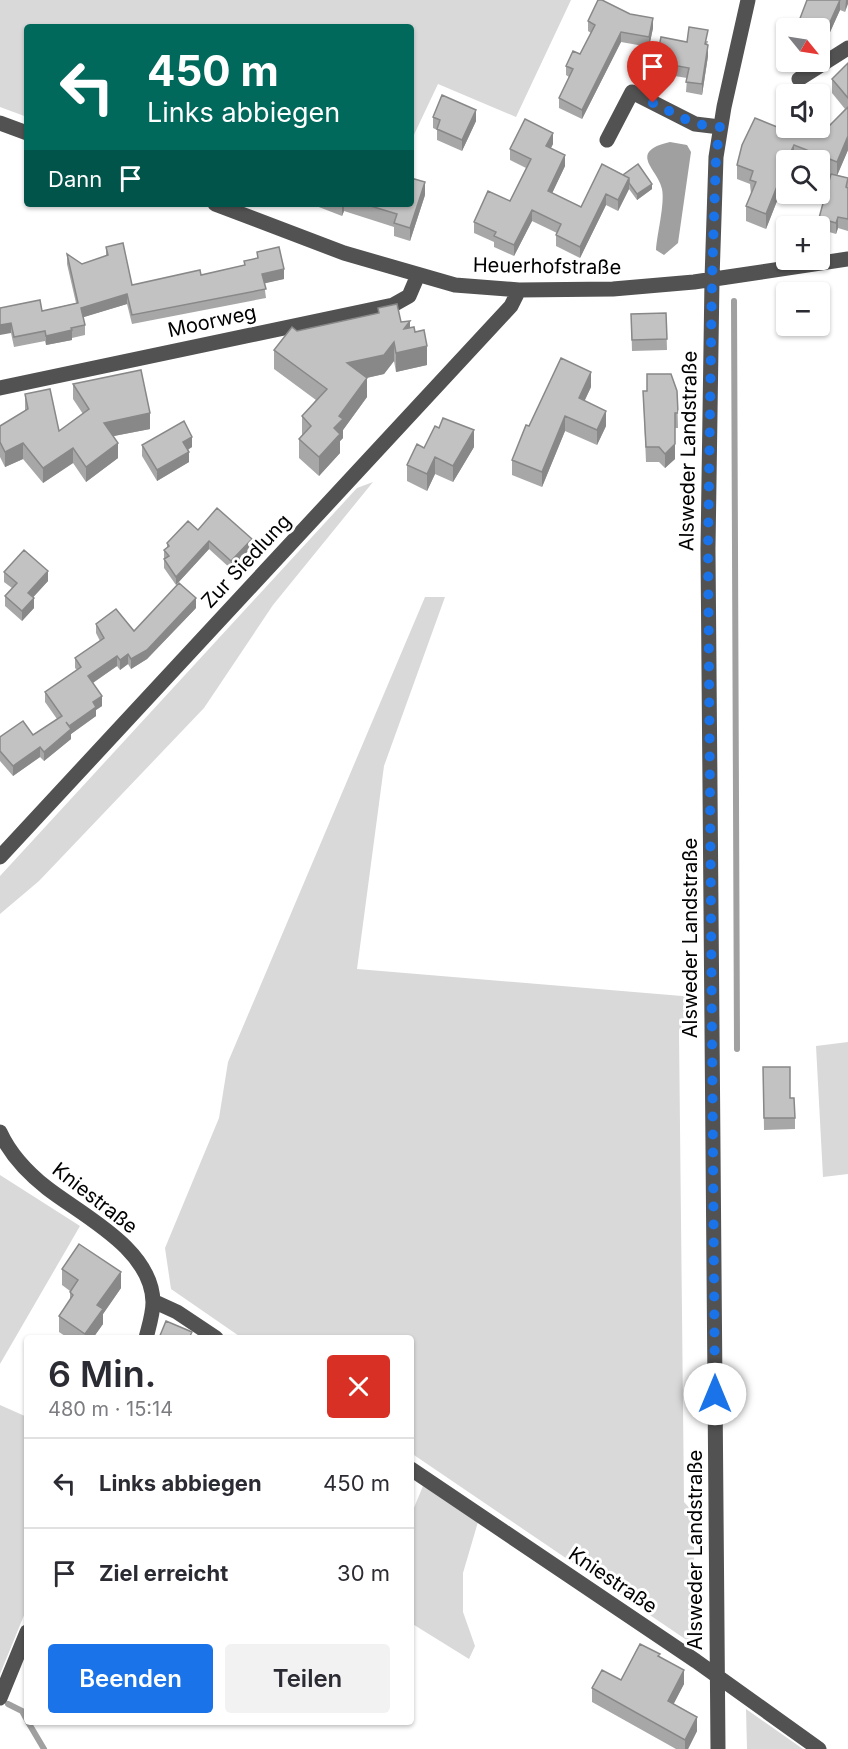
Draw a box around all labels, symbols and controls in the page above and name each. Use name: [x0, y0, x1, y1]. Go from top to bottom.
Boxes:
north arrow: [776, 18, 830, 72]
map controls: [776, 18, 830, 336]
pin: [627, 41, 678, 103]
text: 450 m: [147, 45, 279, 96]
icon: left: [48, 48, 126, 126]
icon: arrive: [636, 50, 669, 83]
button: sound: [776, 84, 830, 138]
text: Links abbiegen: [147, 96, 340, 129]
button: search: [776, 150, 830, 204]
icon: arrive: [114, 162, 147, 195]
text: Dann: [48, 166, 102, 192]
button: +: [776, 216, 830, 270]
street label: Heuerhofstraße: [473, 253, 621, 279]
button: −: [776, 282, 830, 336]
street label: Moorweg: [166, 300, 258, 342]
street label: Alsweder Landstraße: [674, 351, 702, 551]
street label: Zur Siedlung: [196, 509, 296, 613]
street label: Alsweder Landstraße: [678, 838, 702, 1038]
street label: Kniestraße: [48, 1157, 142, 1239]
text: 6 Min.: [48, 1352, 156, 1396]
button: close: [327, 1355, 390, 1418]
position arrow: [683, 1362, 747, 1426]
text: 480 m · 15:14: [48, 1397, 173, 1421]
street label: Alsweder Landstraße: [683, 1450, 707, 1650]
icon: left: [48, 1467, 81, 1500]
text: Links abbiegen: [99, 1470, 262, 1496]
text: 450 m: [323, 1470, 390, 1496]
street label: Kniestraße: [564, 1542, 662, 1618]
icon: arrive: [48, 1557, 81, 1590]
text: Ziel erreicht: [99, 1560, 228, 1586]
text: 30 m: [337, 1560, 390, 1586]
button: Beenden: [48, 1644, 213, 1713]
button: Teilen: [225, 1644, 390, 1713]

